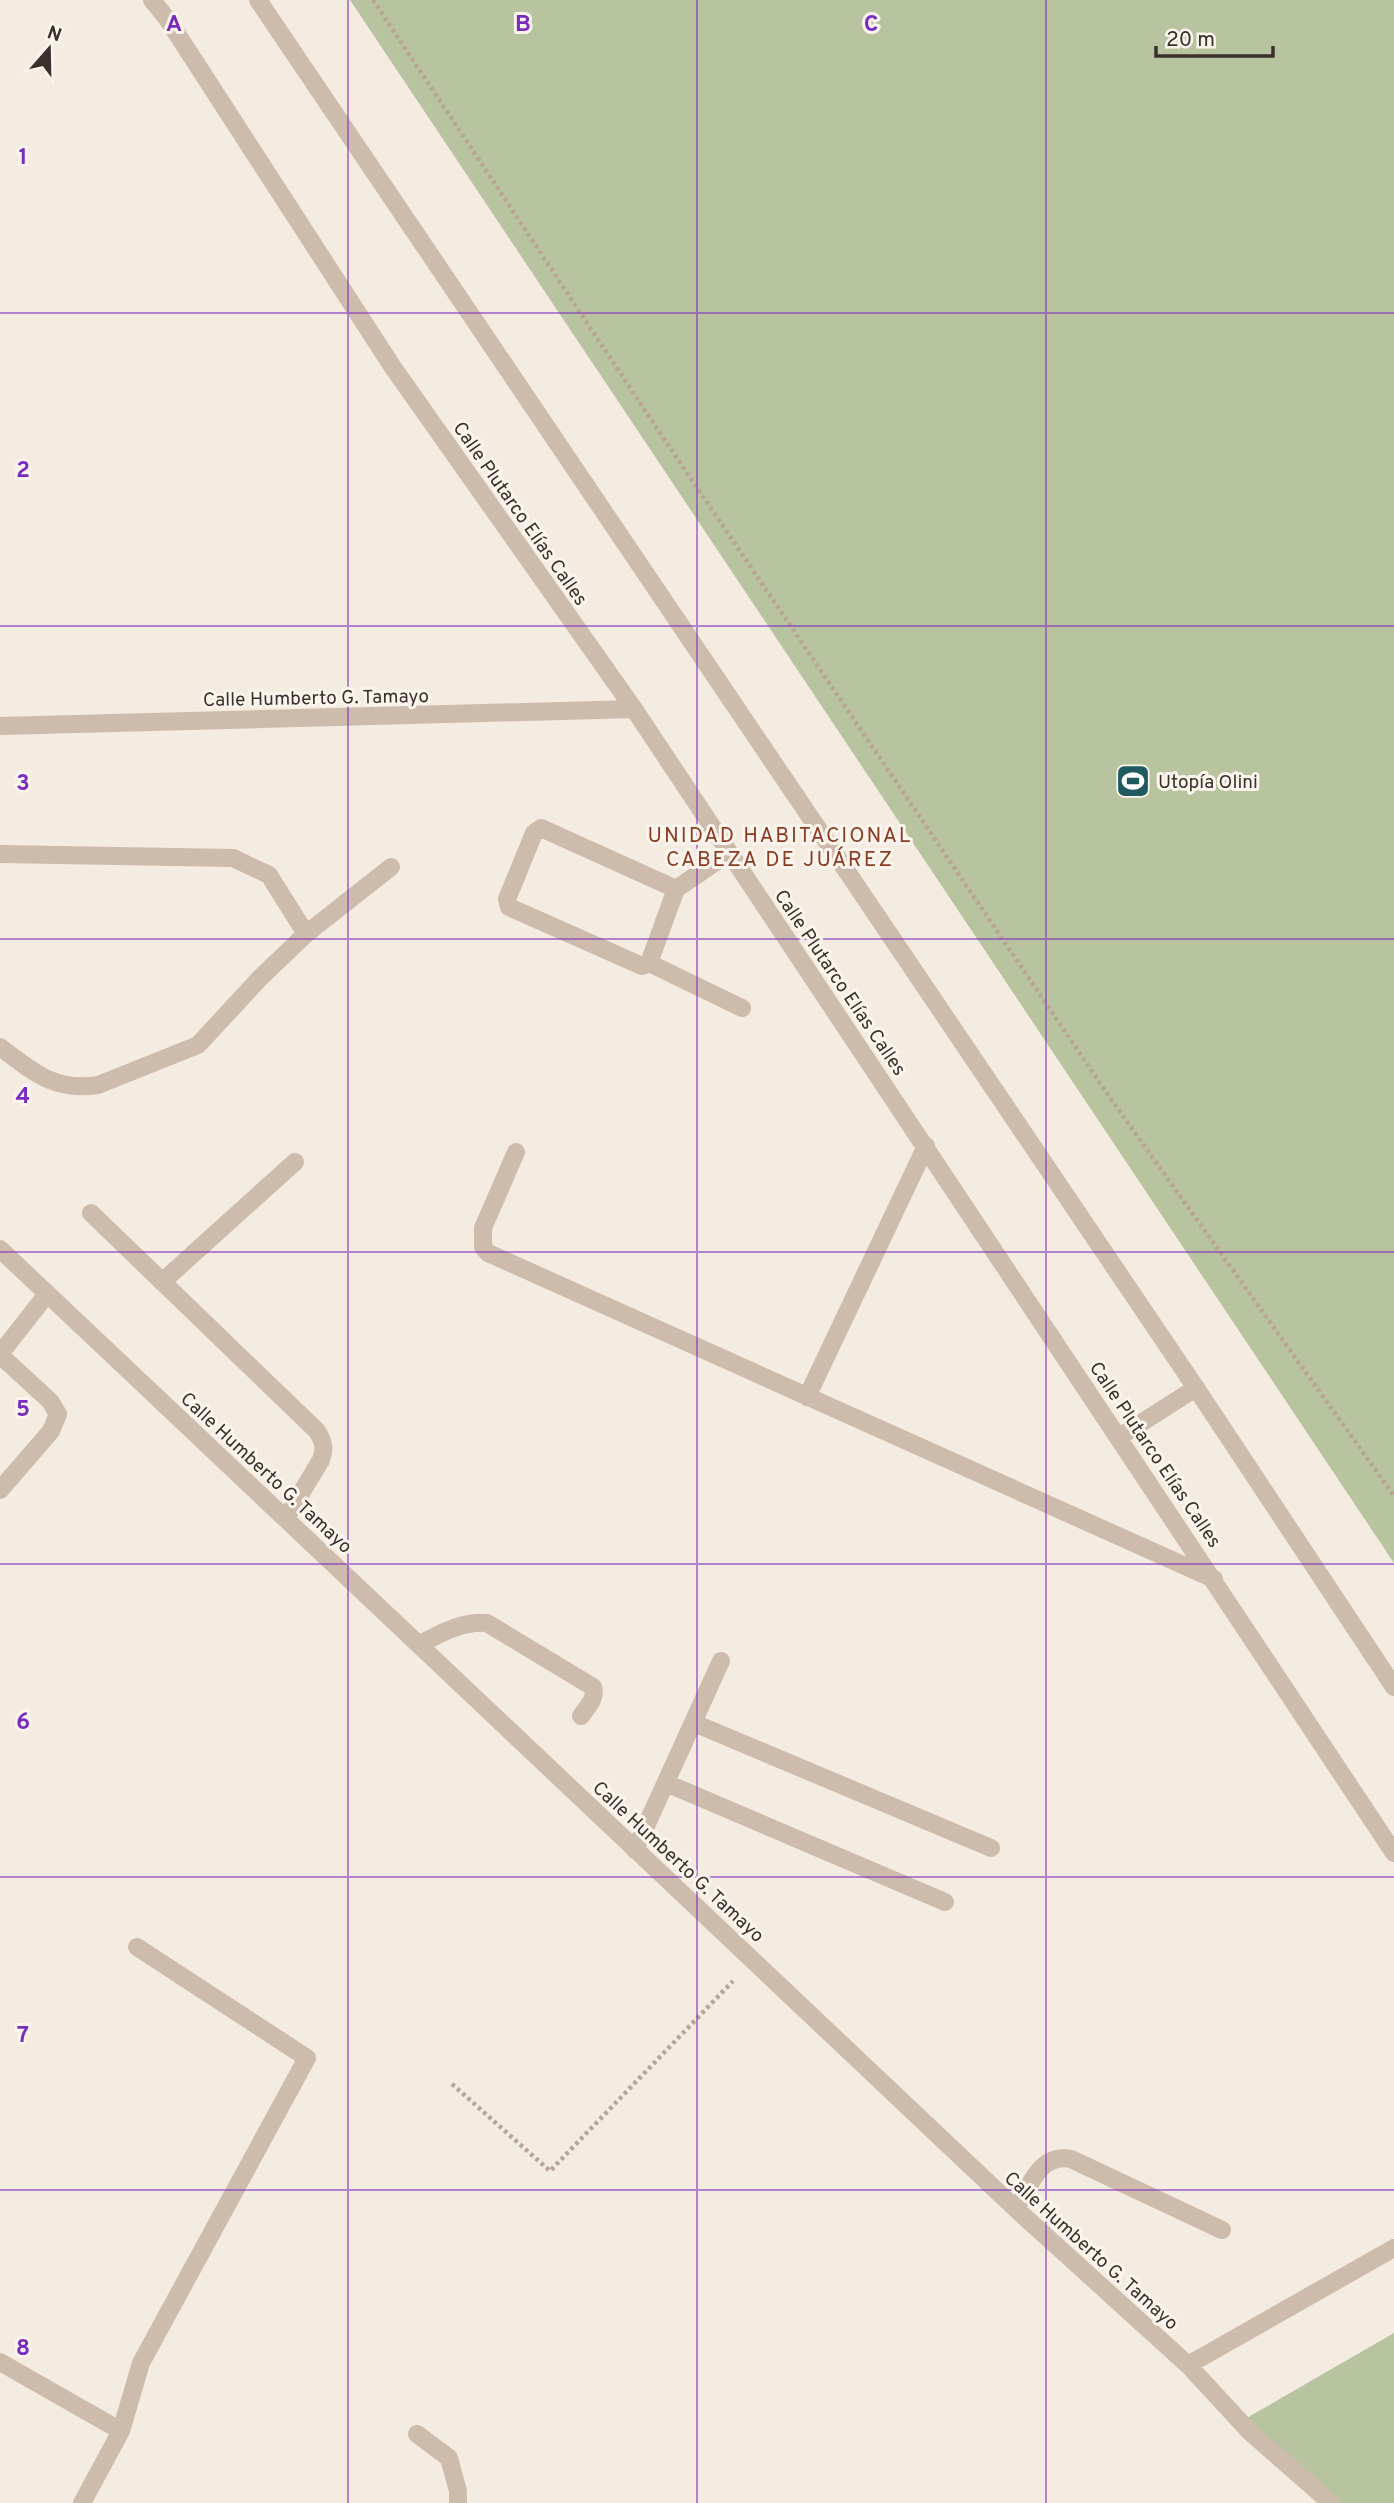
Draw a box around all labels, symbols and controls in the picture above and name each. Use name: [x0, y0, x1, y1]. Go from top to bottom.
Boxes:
text: A: [166, 11, 182, 40]
text: B: [515, 11, 531, 40]
text: C: [864, 11, 878, 40]
north arrow: [14, 14, 84, 84]
scale bar: [1156, 14, 1273, 58]
text: N: [44, 21, 65, 49]
text: 20 m: [1166, 27, 1215, 54]
text: 1: [18, 144, 28, 173]
street label: Calle Plutarco Elías Calles: [447, 417, 592, 611]
text: 2: [16, 457, 30, 486]
street label: Calle Humberto G. Tamayo: [203, 685, 429, 713]
sports icon: Utopía Olini: [1114, 762, 1152, 800]
text: 3: [16, 770, 30, 799]
place label: Utopía Olini: [1158, 771, 1258, 795]
district label: UNIDAD HABITACIONAL CABEZA DE JUÁREZ: [648, 823, 912, 874]
street label: Calle Plutarco Elías Calles: [768, 886, 911, 1081]
text: 4: [16, 1083, 30, 1112]
street label: Calle Plutarco Elías Calles: [1083, 1358, 1226, 1553]
street label: Calle Humberto G. Tamayo: [175, 1388, 357, 1559]
text: 5: [16, 1396, 30, 1425]
text: 6: [16, 1709, 30, 1738]
street label: Calle Humberto G. Tamayo: [587, 1777, 769, 1948]
text: 7: [17, 2022, 29, 2051]
street label: Calle Humberto G. Tamayo: [999, 2167, 1183, 2336]
text: 8: [16, 2335, 30, 2364]

